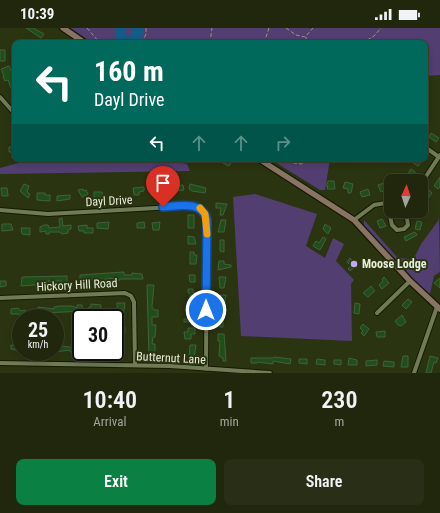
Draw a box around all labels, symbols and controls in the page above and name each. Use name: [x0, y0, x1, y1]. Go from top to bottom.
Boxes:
text: 10:39: [20, 5, 54, 23]
text: 160 m: [94, 55, 164, 88]
icon: left: [28, 56, 80, 108]
text: Dayl Drive: [94, 89, 164, 110]
icon: left: [146, 132, 168, 154]
icon: ahead: [188, 132, 210, 154]
icon: ahead: [230, 132, 252, 154]
icon: right: [272, 132, 294, 154]
pin: [146, 166, 180, 207]
icon: arrive: [152, 172, 174, 194]
north arrow: [384, 174, 428, 218]
map controls: [384, 174, 428, 218]
street label: Dayl Drive: [85, 193, 133, 209]
place label: Moose Lodge: [362, 257, 427, 271]
marker: Moose Lodge: [349, 259, 359, 269]
street label: Hickory Hill Road: [36, 276, 118, 294]
position arrow: [185, 289, 227, 331]
speed limit sign: 30: [72, 309, 124, 361]
text: 25: [28, 318, 48, 342]
text: km/h: [28, 339, 48, 350]
street label: Butternut Lane: [136, 349, 206, 367]
text: 10:40: [83, 386, 137, 414]
text: 1: [223, 386, 235, 414]
text: 230: [321, 386, 357, 414]
text: Arrival: [93, 414, 126, 429]
text: min: [220, 414, 239, 429]
text: m: [334, 414, 344, 429]
button: Exit: [16, 459, 216, 505]
button: Share: [224, 459, 424, 505]

